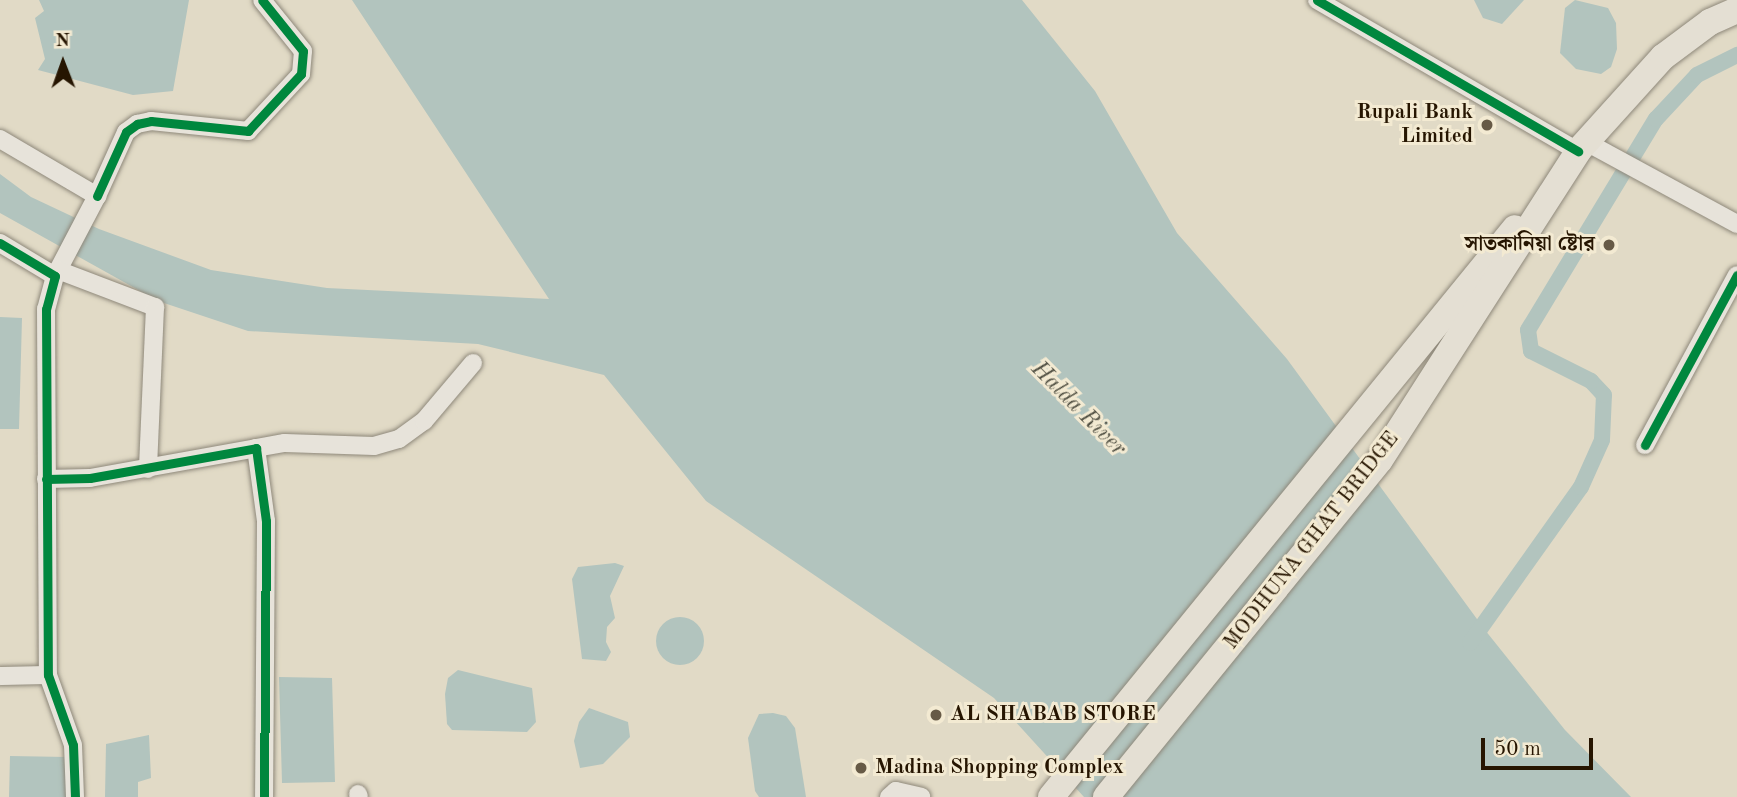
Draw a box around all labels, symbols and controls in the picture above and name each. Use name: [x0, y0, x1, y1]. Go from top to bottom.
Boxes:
north arrow: [28, 28, 98, 98]
text: N: [55, 32, 70, 51]
place label: Rupali Bank Limited: [1356, 100, 1473, 150]
marker: Rupali Bank Limited: [1479, 117, 1495, 133]
place label: সাতকানিয়া ষ্টোর: [1464, 232, 1595, 258]
marker: সাতকানিয়া ষ্টোর: [1601, 237, 1617, 253]
water label: Halda River: [1025, 356, 1131, 462]
street label: MODHUNA GHAT BRIDGE: [1219, 427, 1405, 655]
place label: AL SHABAB STORE: [950, 702, 1156, 728]
marker: AL SHABAB STORE: [928, 707, 944, 723]
scale bar: [1485, 724, 1597, 768]
text: 50 m: [1494, 739, 1541, 760]
place label: Madina Shopping Complex: [875, 755, 1124, 781]
marker: Madina Shopping Complex: [853, 760, 869, 776]

